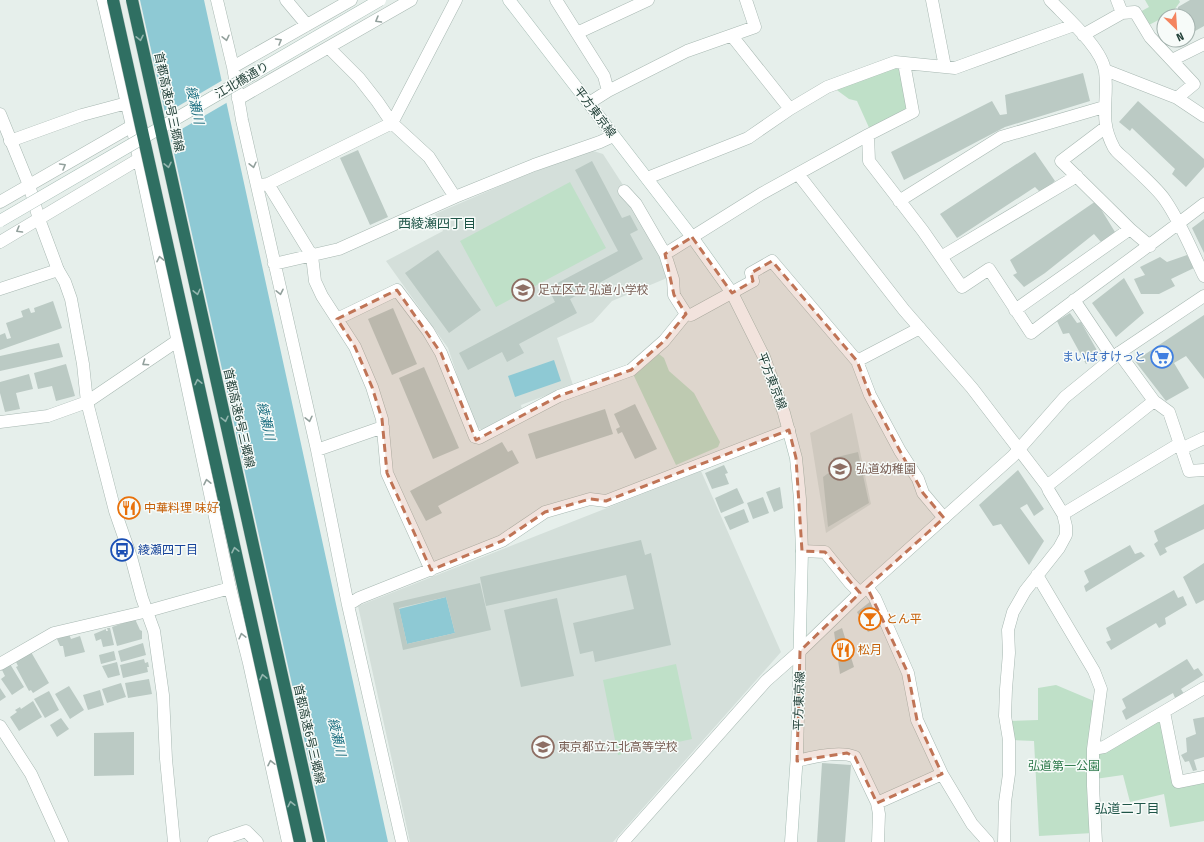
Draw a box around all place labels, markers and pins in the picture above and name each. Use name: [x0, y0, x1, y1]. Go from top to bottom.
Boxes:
school or university icon: 足立区立 弘道小学校: [510, 277, 536, 303]
place label: 足立区立 弘道小学校: [538, 283, 649, 297]
supermarket icon: まいばすけっと: [1149, 344, 1175, 370]
place label: まいばすけっと: [1062, 350, 1146, 364]
school or university icon: 弘道幼稚園: [827, 456, 853, 482]
place label: 弘道幼稚園: [856, 462, 916, 476]
restaurant icon: 中華料理 味好: [116, 495, 142, 521]
place label: 中華料理 味好: [144, 501, 219, 515]
bus stop icon: 綾瀬四丁目: [109, 537, 135, 563]
place label: 綾瀬四丁目: [138, 543, 198, 557]
bar icon: とん平: [857, 606, 883, 632]
place label: とん平: [886, 612, 922, 626]
restaurant icon: 松月: [830, 637, 856, 663]
place label: 松月: [858, 643, 882, 657]
school or university icon: 東京都立江北高等学校: [530, 734, 556, 760]
place label: 東京都立江北高等学校: [558, 740, 678, 754]

